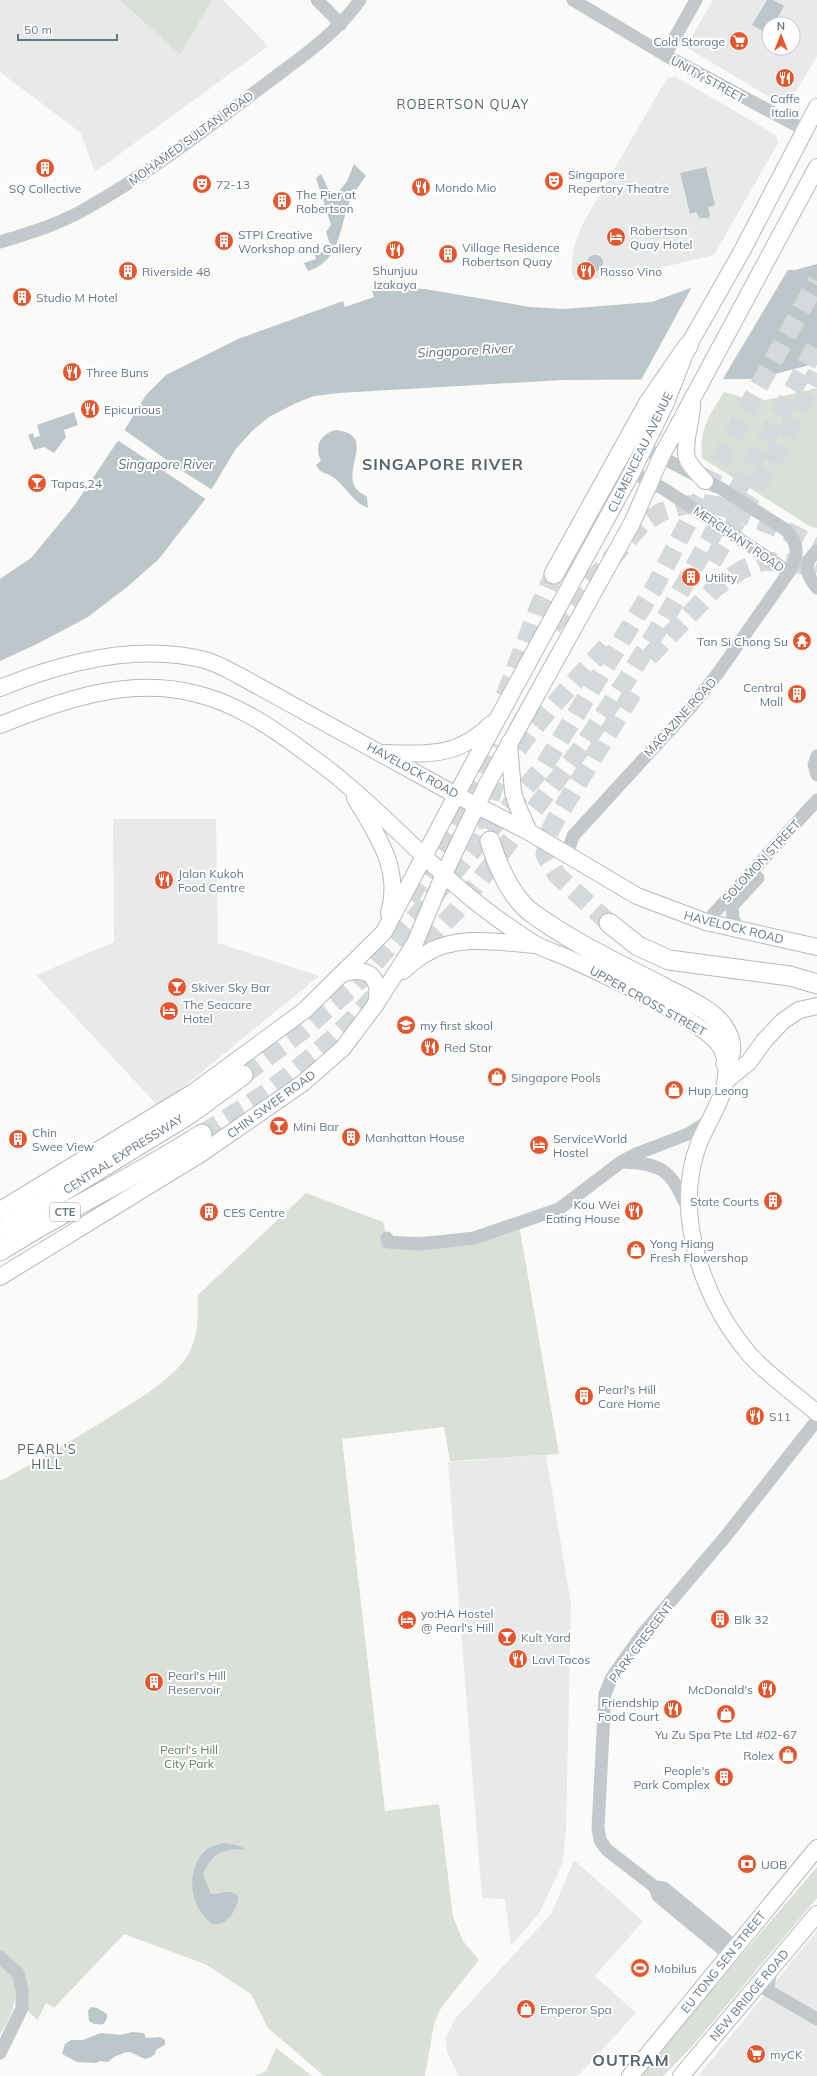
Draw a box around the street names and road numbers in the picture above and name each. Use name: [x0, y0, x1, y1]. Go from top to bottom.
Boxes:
street label: UNITY STREET: [668, 52, 748, 106]
street label: MOHAMED SULTAN ROAD: [126, 88, 256, 188]
street label: CLEMENCEAU AVENUE: [604, 389, 676, 515]
street label: MERCHANT ROAD: [691, 503, 787, 575]
street label: MAGAZINE ROAD: [641, 674, 719, 760]
street label: HAVELOCK ROAD: [365, 739, 461, 801]
street label: SOLOMON STREET: [719, 816, 804, 906]
street label: HAVELOCK ROAD: [683, 907, 785, 947]
street label: UPPER CROSS STREET: [587, 963, 709, 1040]
street label: CHIN SWEE ROAD: [224, 1067, 318, 1141]
street label: CENTRAL EXPRESSWAY: [60, 1110, 186, 1197]
road number: CTE: [50, 1203, 80, 1221]
street label: PARK CRESCENT: [606, 1598, 677, 1685]
street label: EU TONG SEN STREET: [677, 1908, 769, 2016]
street label: NEW BRIDGE ROAD: [706, 1946, 792, 2044]

